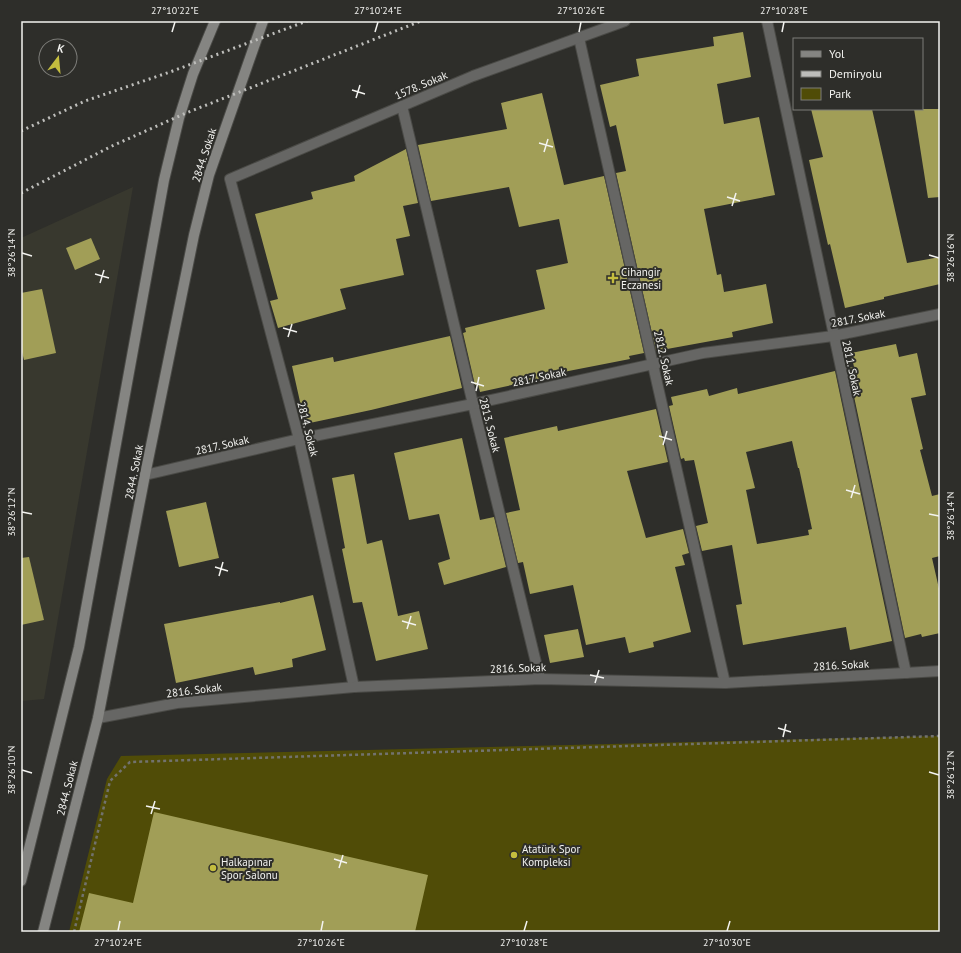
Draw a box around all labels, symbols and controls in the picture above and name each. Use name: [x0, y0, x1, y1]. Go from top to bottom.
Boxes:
text: 27°10'22"E: [151, 4, 199, 17]
text: 27°10'24"E: [354, 4, 402, 17]
text: 27°10'26"E: [557, 4, 605, 17]
text: 27°10'28"E: [760, 4, 808, 17]
north arrow: [38, 38, 78, 78]
legend: [793, 38, 923, 110]
text: K: [56, 41, 66, 56]
text: Yol: [829, 46, 845, 61]
text: Demiryolu: [829, 66, 882, 81]
street label: 1578. Sokak: [392, 67, 450, 102]
text: Park: [829, 86, 851, 101]
street label: 2844. Sokak: [189, 125, 220, 184]
text: 38°26'14"N: [5, 228, 18, 278]
text: 38°26'16"N: [944, 233, 957, 283]
place label: Cihangir Eczanesi: [621, 265, 661, 292]
marker: Cihangir Eczanesi: [608, 273, 618, 283]
street label: 2817. Sokak: [830, 306, 887, 330]
street label: 2812. Sokak: [651, 329, 677, 388]
street label: 2811. Sokak: [839, 339, 865, 398]
street label: 2817. Sokak: [511, 364, 568, 390]
street label: 2813. Sokak: [476, 396, 504, 455]
street label: 2814. Sokak: [294, 400, 322, 459]
street label: 2817. Sokak: [194, 432, 251, 458]
street label: 2844. Sokak: [122, 442, 146, 501]
text: 38°26'12"N: [5, 487, 18, 537]
text: 38°26'14"N: [944, 491, 957, 541]
street label: 2816. Sokak: [813, 657, 870, 673]
street label: 2816. Sokak: [490, 660, 547, 676]
street label: 2816. Sokak: [165, 680, 223, 700]
text: 38°26'10"N: [5, 745, 18, 795]
text: 38°26'12"N: [944, 750, 957, 800]
street label: 2844. Sokak: [53, 758, 81, 817]
place label: Atatürk Spor Kompleksi: [522, 842, 580, 869]
marker: Atatürk Spor Kompleksi: [509, 850, 519, 860]
place label: Halkapınar Spor Salonu: [221, 855, 278, 882]
marker: Halkapınar Spor Salonu: [208, 863, 218, 873]
text: 27°10'24"E: [94, 936, 142, 949]
text: 27°10'26"E: [297, 936, 345, 949]
text: 27°10'28"E: [500, 936, 548, 949]
text: 27°10'30"E: [703, 936, 751, 949]

